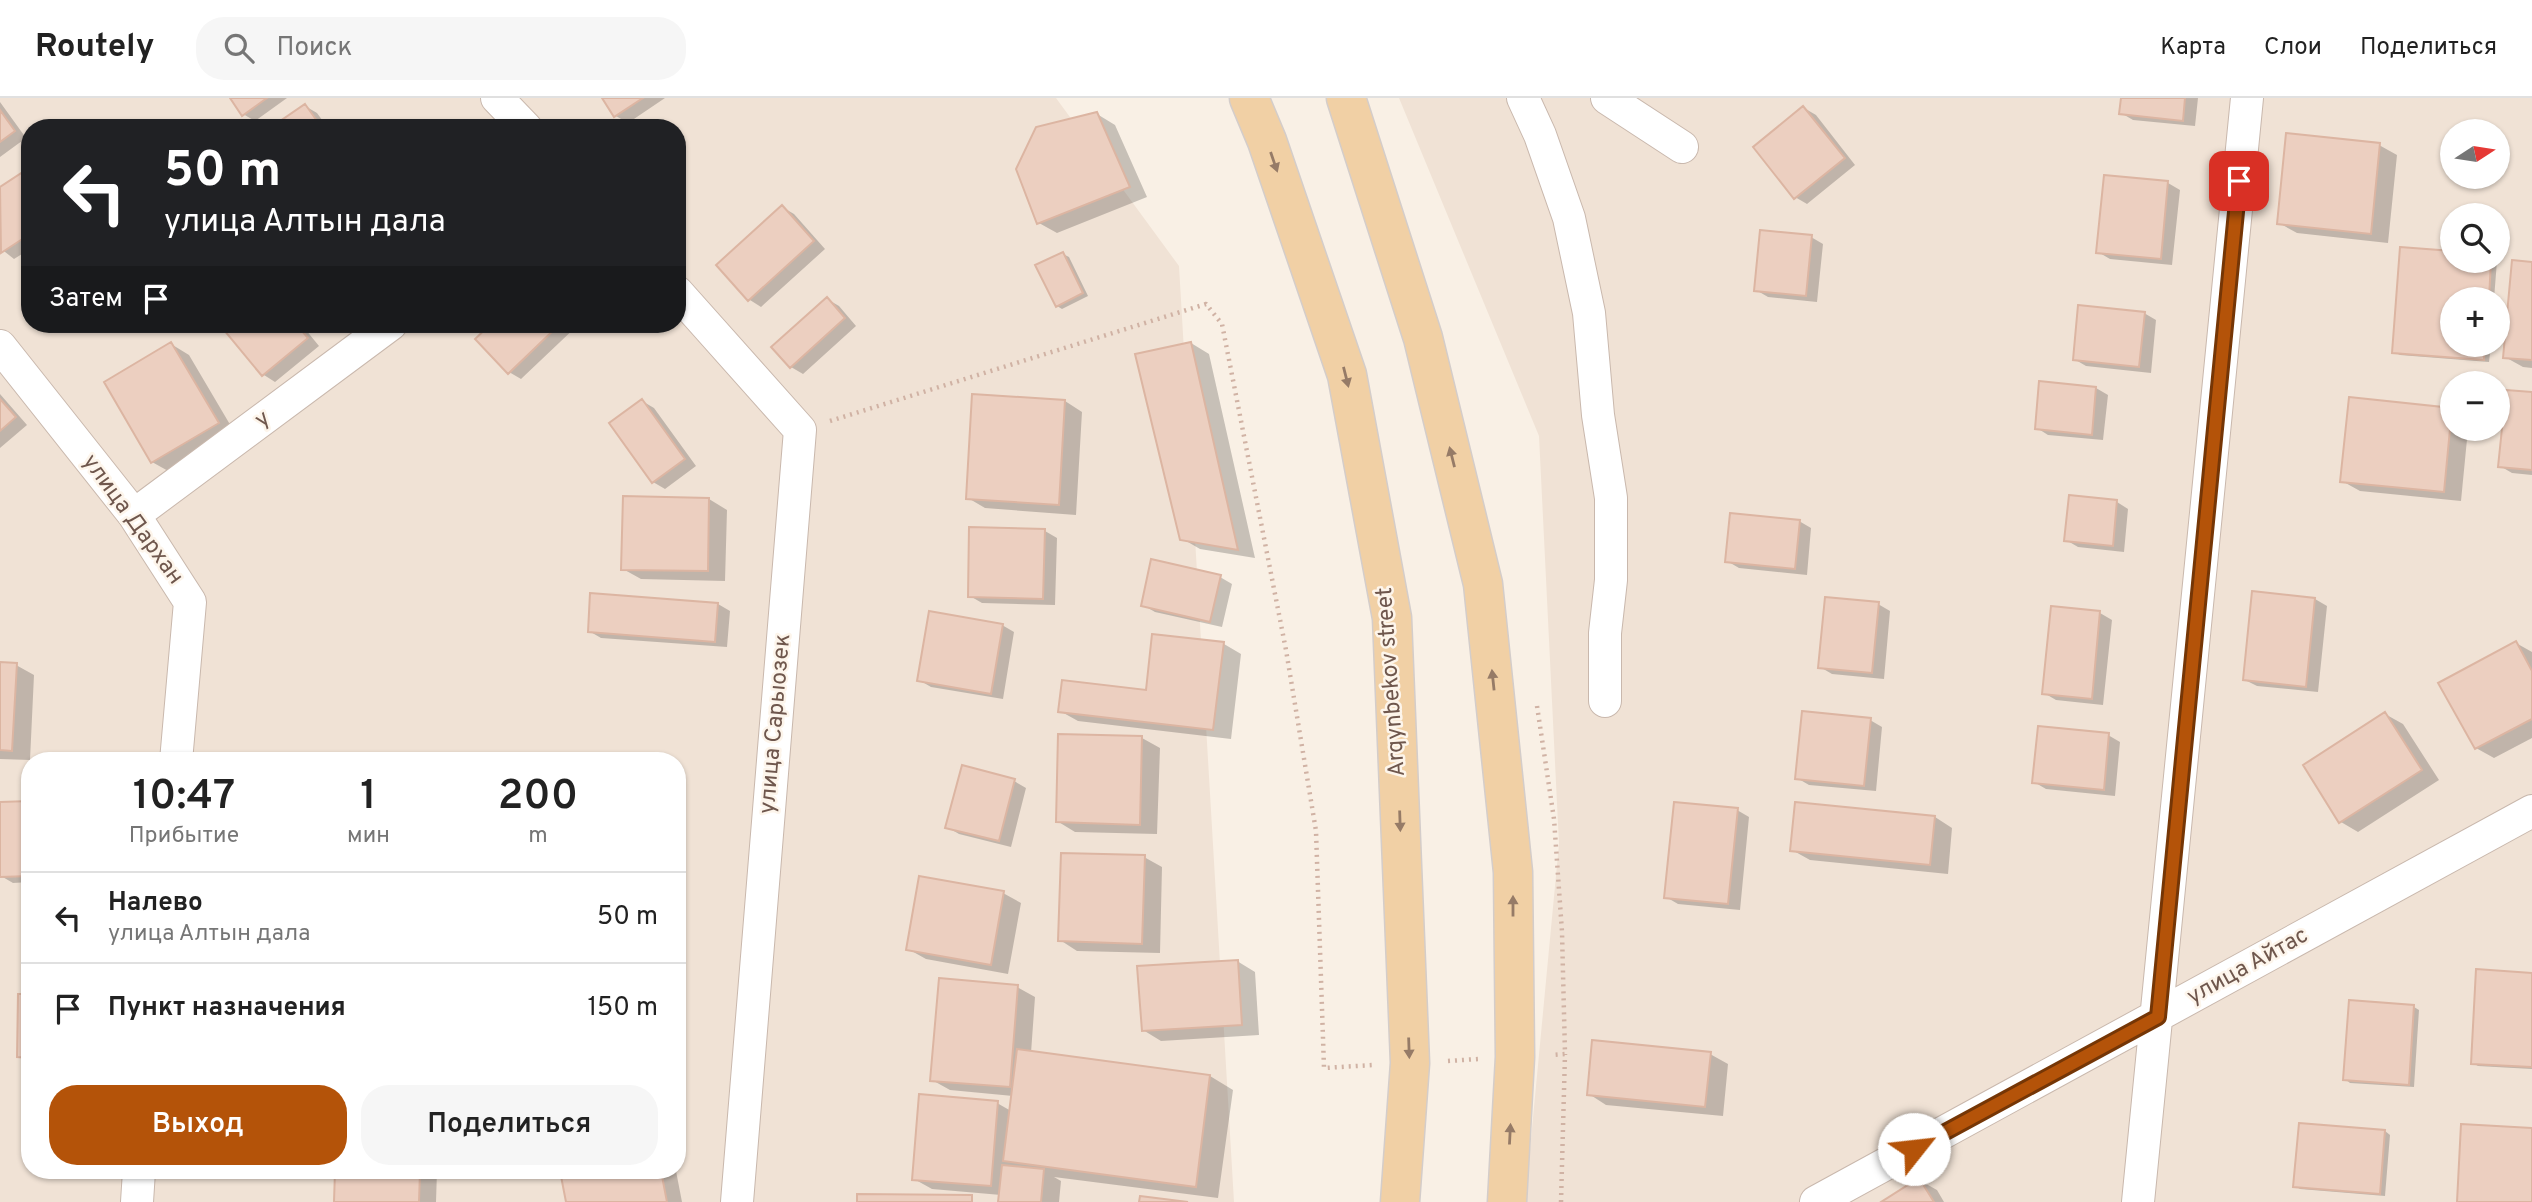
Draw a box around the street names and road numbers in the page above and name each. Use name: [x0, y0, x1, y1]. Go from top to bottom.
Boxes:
street label: у: [249, 405, 277, 435]
street label: улица Дархан: [75, 449, 189, 591]
street label: Arqynbekov street: [1371, 586, 1413, 778]
street label: улица Сарыозек: [754, 633, 798, 815]
street label: улица Айтас: [2182, 922, 2314, 1012]

